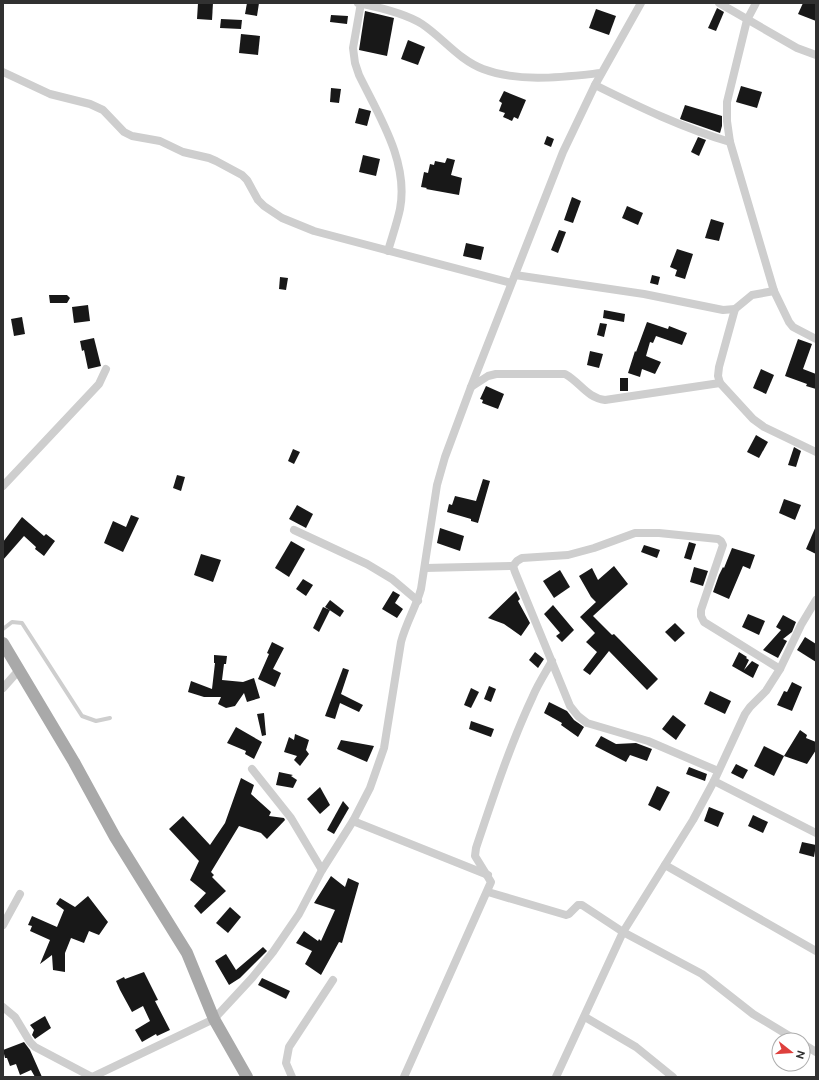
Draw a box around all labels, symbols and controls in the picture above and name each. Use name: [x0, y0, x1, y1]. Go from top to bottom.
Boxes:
north arrow: [771, 1032, 811, 1072]
text: N: [794, 1049, 808, 1061]

